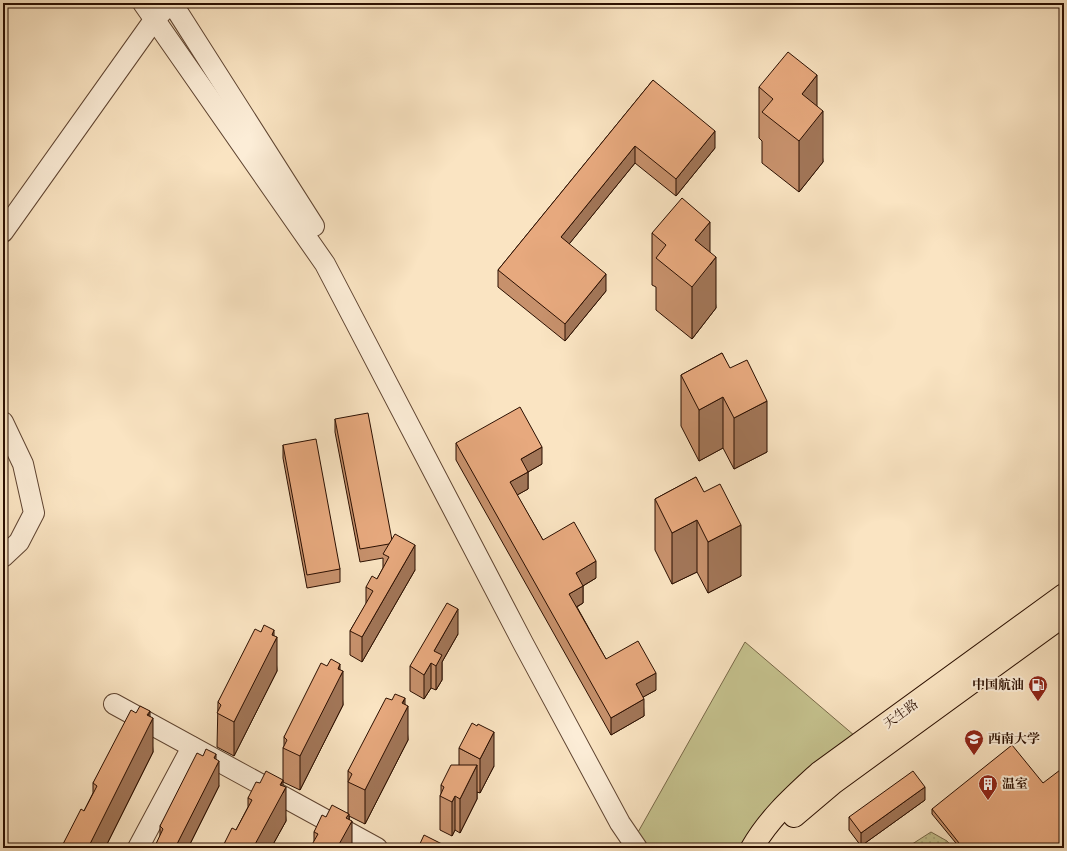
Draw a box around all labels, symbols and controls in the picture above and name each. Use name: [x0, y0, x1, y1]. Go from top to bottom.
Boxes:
fuel station icon: 中国航油: [1027, 674, 1049, 702]
place label: 中国航油: [972, 677, 1024, 693]
street label: 天生路: [881, 696, 921, 732]
school or university icon: 西南大学: [963, 728, 985, 756]
place label: 西南大学: [988, 731, 1040, 747]
building icon: 温室: [977, 773, 999, 801]
place label: 温室: [1002, 776, 1028, 792]

